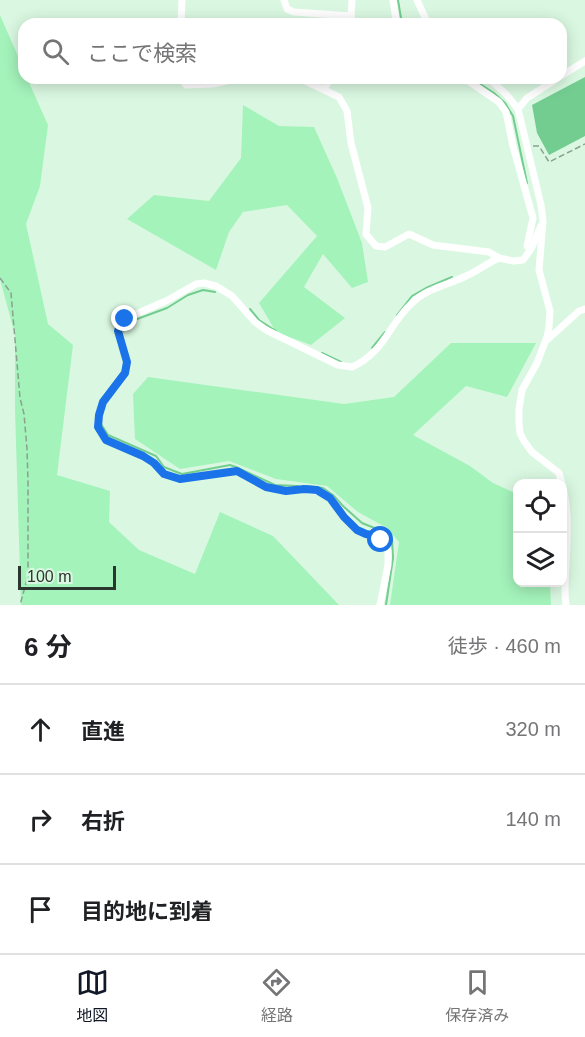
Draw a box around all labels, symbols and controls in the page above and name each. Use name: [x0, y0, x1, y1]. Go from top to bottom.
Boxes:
search box: [18, 18, 567, 84]
icon: search: [39, 35, 72, 68]
text: ここで検索: [87, 41, 197, 66]
route end: [111, 305, 137, 331]
map controls: [513, 479, 567, 587]
button: locate: [513, 479, 567, 533]
route start: [367, 526, 393, 552]
button: layers: [513, 533, 567, 587]
scale bar: [18, 563, 116, 590]
text: 100 m: [27, 568, 71, 585]
text: 6 分: [24, 632, 72, 662]
text: 徒歩 · 460 m: [448, 635, 561, 657]
icon: ahead: [24, 713, 57, 746]
text: 320 m: [505, 718, 561, 740]
text: 直進: [81, 719, 125, 744]
icon: right: [24, 803, 57, 836]
text: 140 m: [505, 808, 561, 830]
text: 右折: [81, 809, 125, 834]
icon: arrive: [24, 893, 57, 926]
text: 目的地に到着: [81, 899, 213, 924]
tab: 地図: [76, 966, 109, 1026]
tab: 経路: [260, 966, 293, 1026]
tab: 保存済み: [445, 966, 509, 1026]

